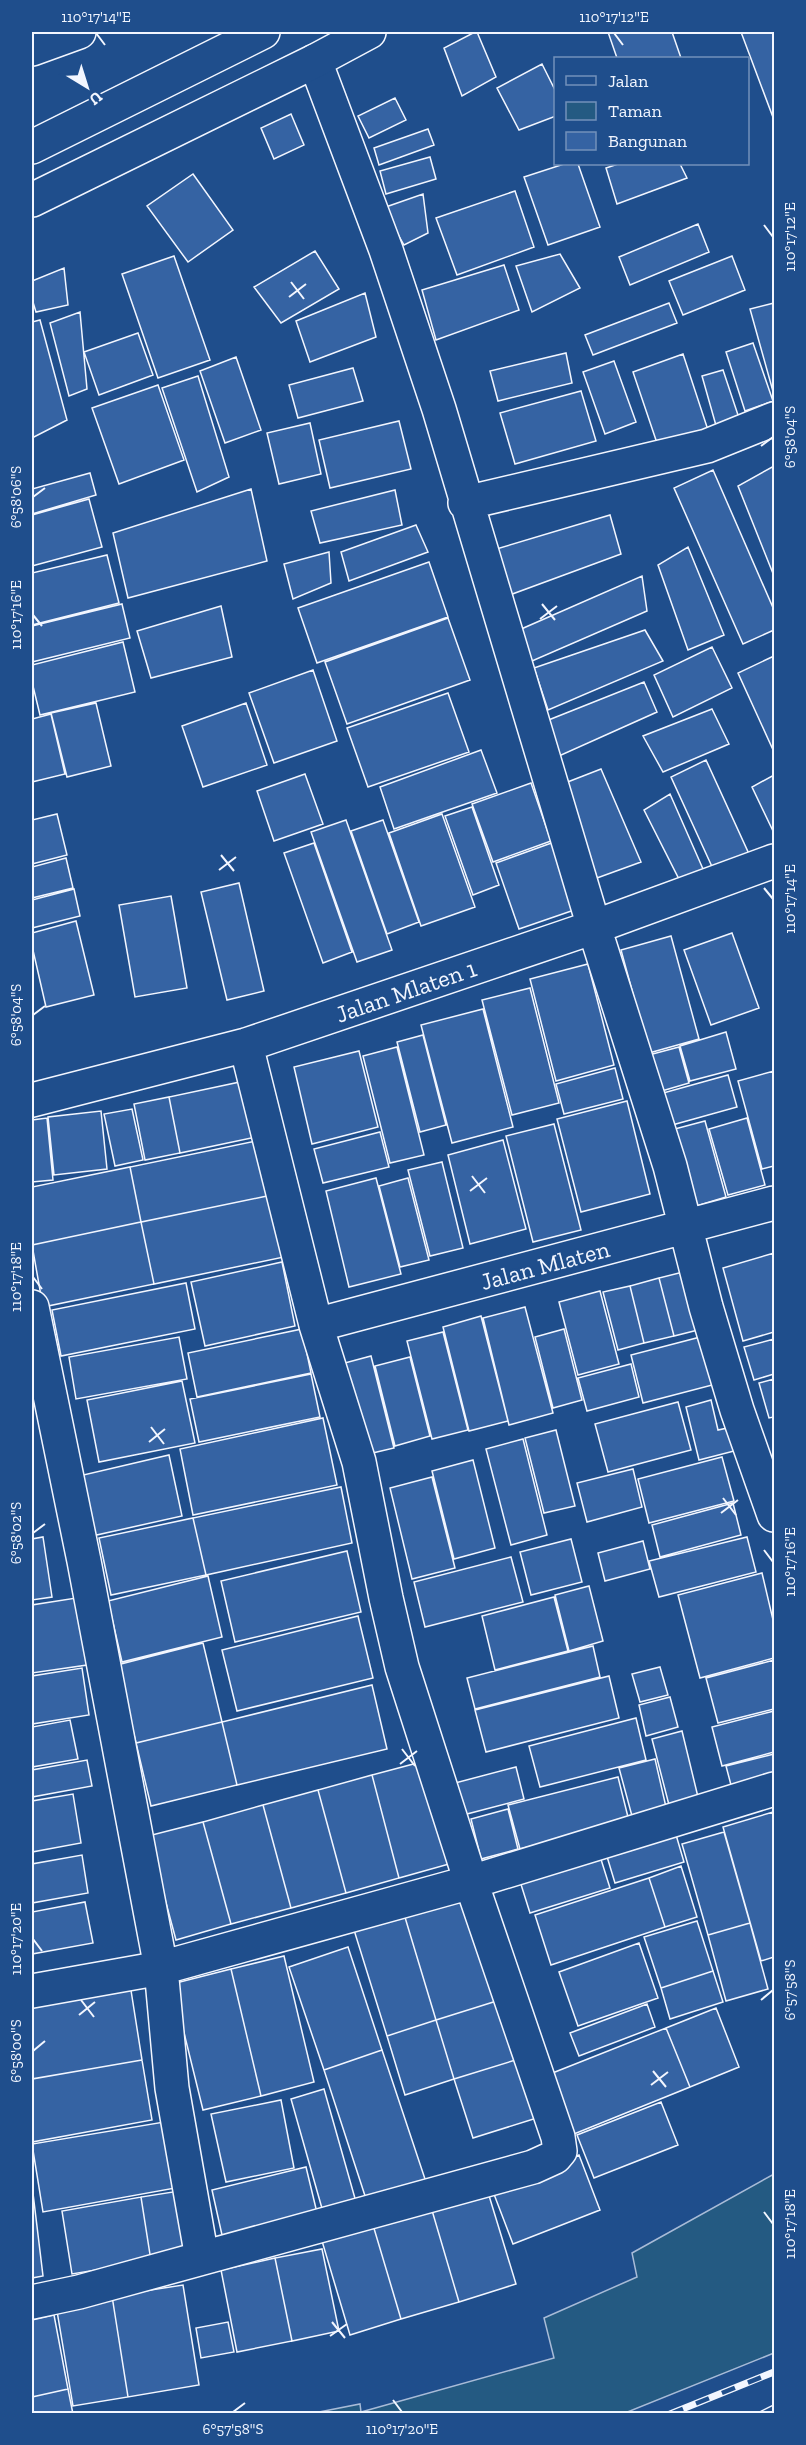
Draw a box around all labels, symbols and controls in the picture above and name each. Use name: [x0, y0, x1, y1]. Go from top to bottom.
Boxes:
text: 110°17'14"E: [61, 8, 131, 26]
text: 110°17'12"E: [579, 8, 649, 26]
north arrow: [57, 57, 117, 117]
legend: [554, 57, 749, 165]
text: Jalan: [608, 70, 649, 92]
text: U: [85, 87, 106, 110]
text: Taman: [608, 100, 663, 122]
text: Bangunan: [608, 130, 688, 152]
text: 110°17'12"E: [781, 202, 799, 272]
text: 6°58'04"S: [781, 406, 799, 468]
text: 6°58'06"S: [7, 466, 25, 528]
text: 110°17'16"E: [7, 580, 25, 650]
text: 110°17'14"E: [781, 864, 799, 934]
street label: Jalan Mlaten 1: [332, 953, 480, 1029]
text: 6°58'04"S: [7, 984, 25, 1046]
street label: Jalan Mlaten: [477, 1234, 613, 1296]
text: 110°17'18"E: [7, 1242, 25, 1312]
text: 6°58'02"S: [7, 1502, 25, 1564]
text: 110°17'16"E: [781, 1527, 799, 1597]
text: 110°17'20"E: [7, 1903, 25, 1975]
text: 6°57'58"S: [781, 1960, 799, 2020]
text: 6°58'00"S: [7, 2019, 25, 2083]
text: 110°17'18"E: [781, 2189, 799, 2259]
text: 6°57'58"S: [203, 2420, 263, 2438]
text: 110°17'20"E: [366, 2420, 438, 2438]

